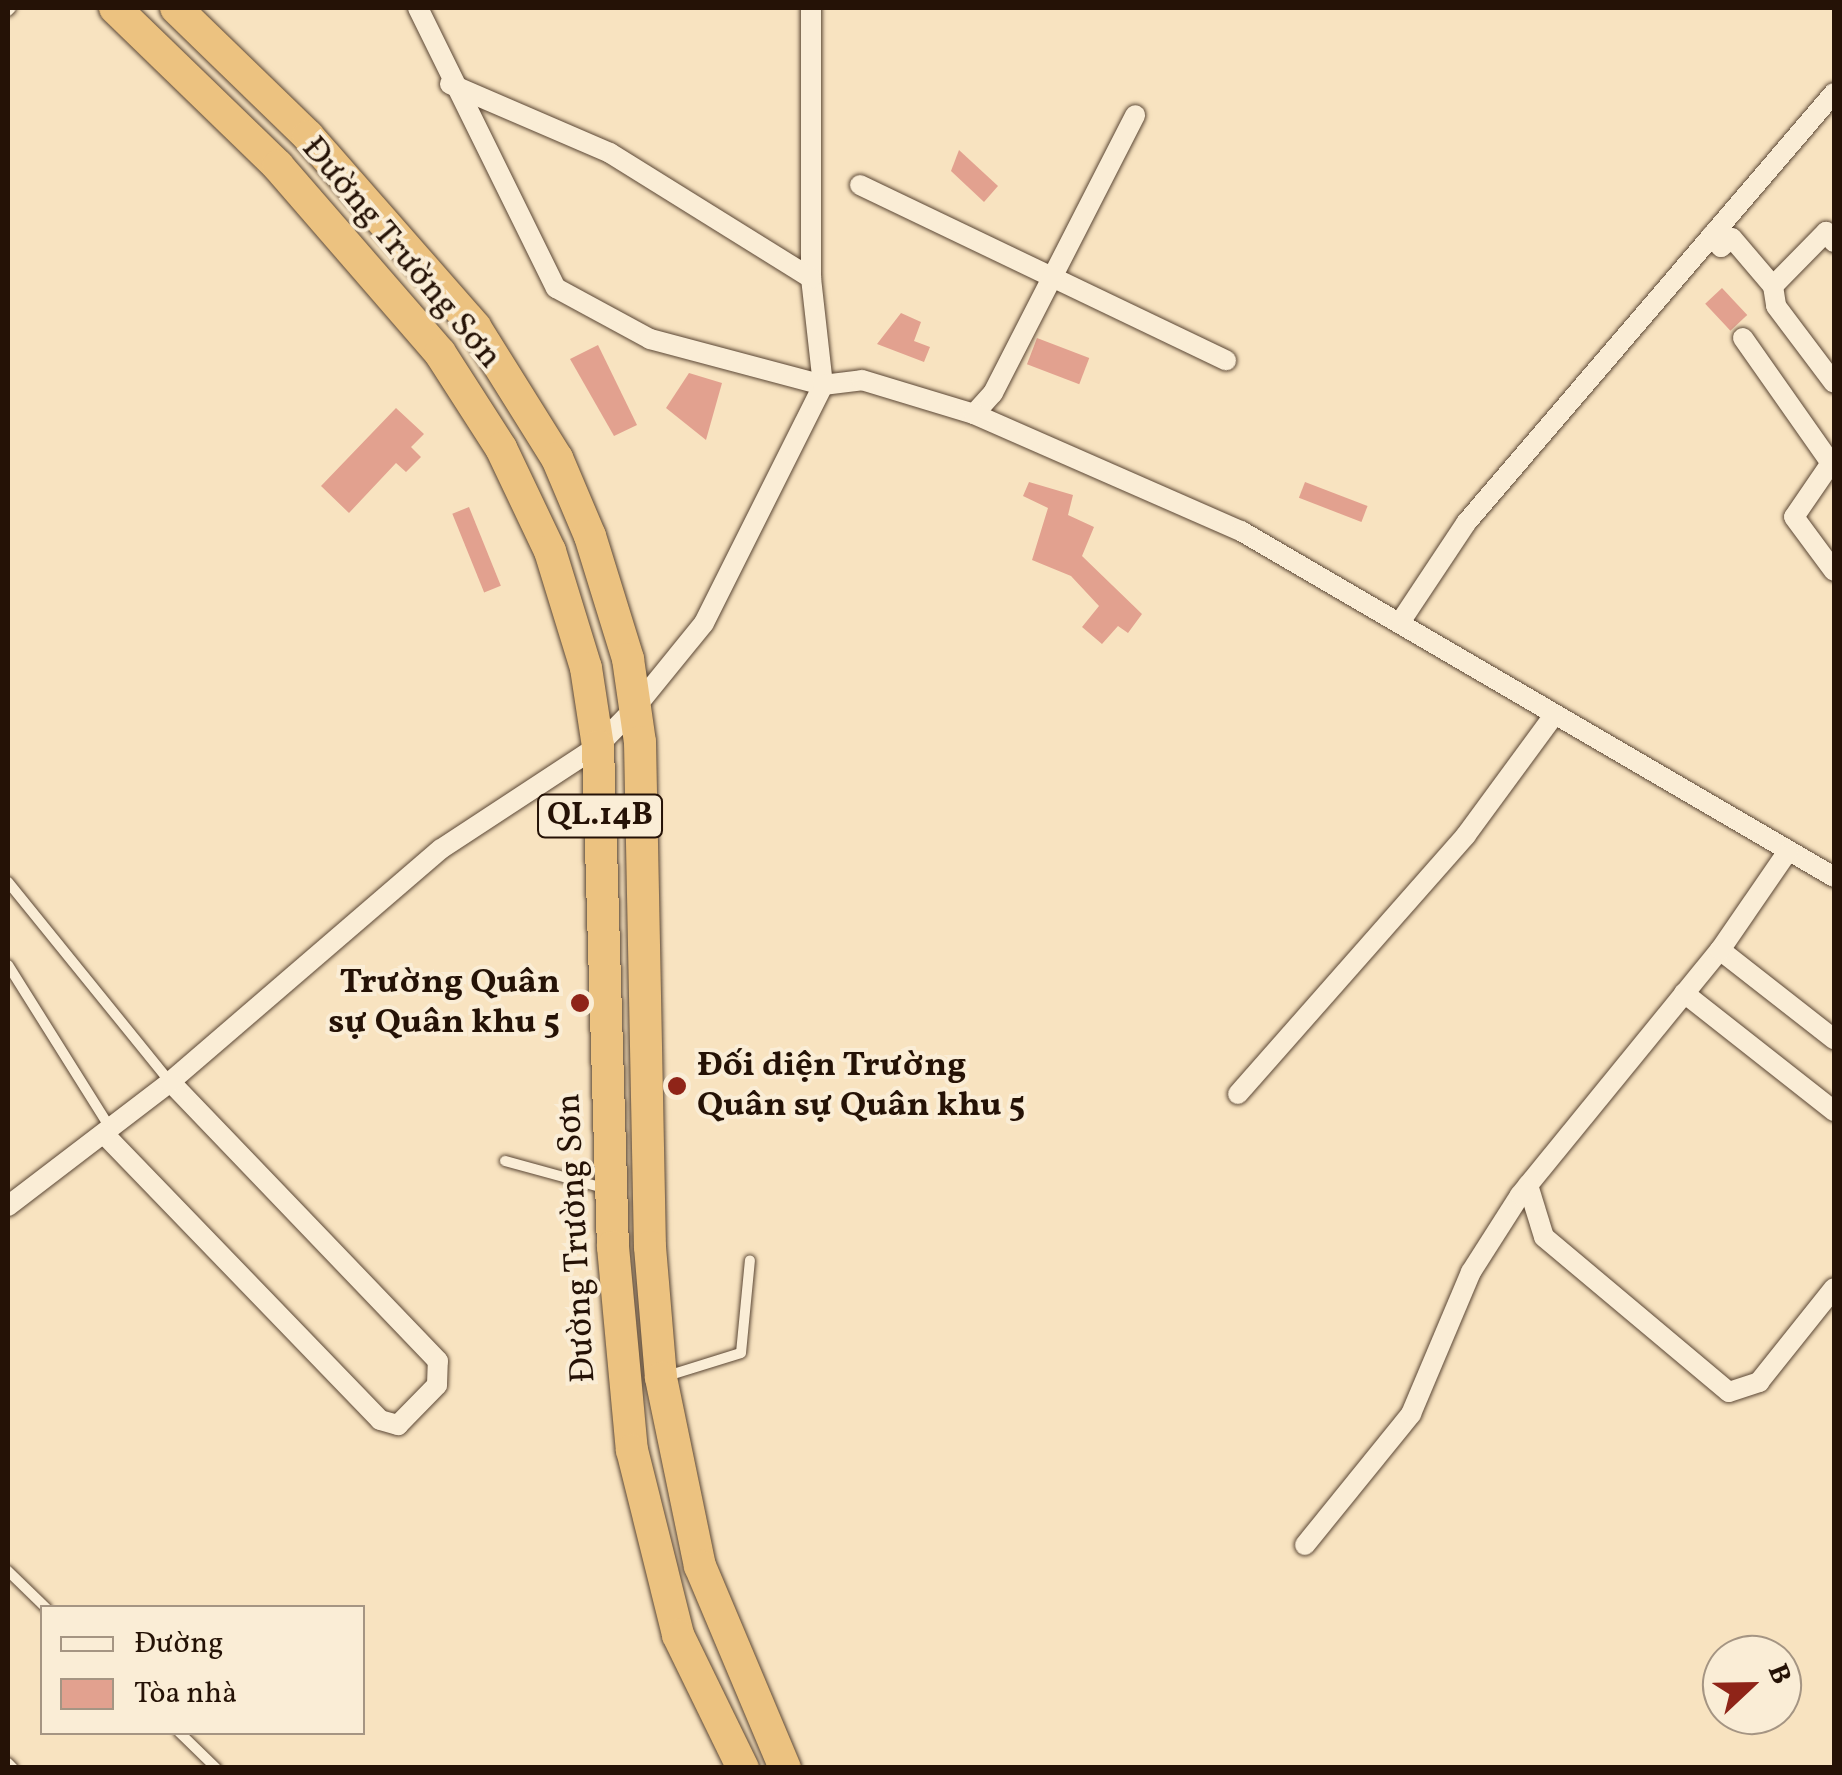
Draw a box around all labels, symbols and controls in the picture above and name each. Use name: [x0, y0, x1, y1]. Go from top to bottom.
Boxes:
street label: Đường Trường Sơn: [291, 128, 511, 378]
road number: QL.14B: [535, 789, 665, 843]
place label: Trường Quân sự Quân khu 5: [328, 962, 560, 1044]
marker: Trường Quân sự Quân khu 5: [569, 992, 591, 1014]
place label: Đối diện Trường Quân sự Quân khu 5: [697, 1045, 1025, 1127]
marker: Đối diện Trường Quân sự Quân khu 5: [666, 1075, 688, 1097]
street label: Đường Trường Sơn: [548, 1092, 606, 1384]
legend: [40, 1605, 365, 1735]
text: Đường: [134, 1623, 224, 1665]
north arrow: [1702, 1635, 1802, 1735]
text: B: [1757, 1658, 1800, 1690]
text: Tòa nhà: [134, 1673, 237, 1715]

